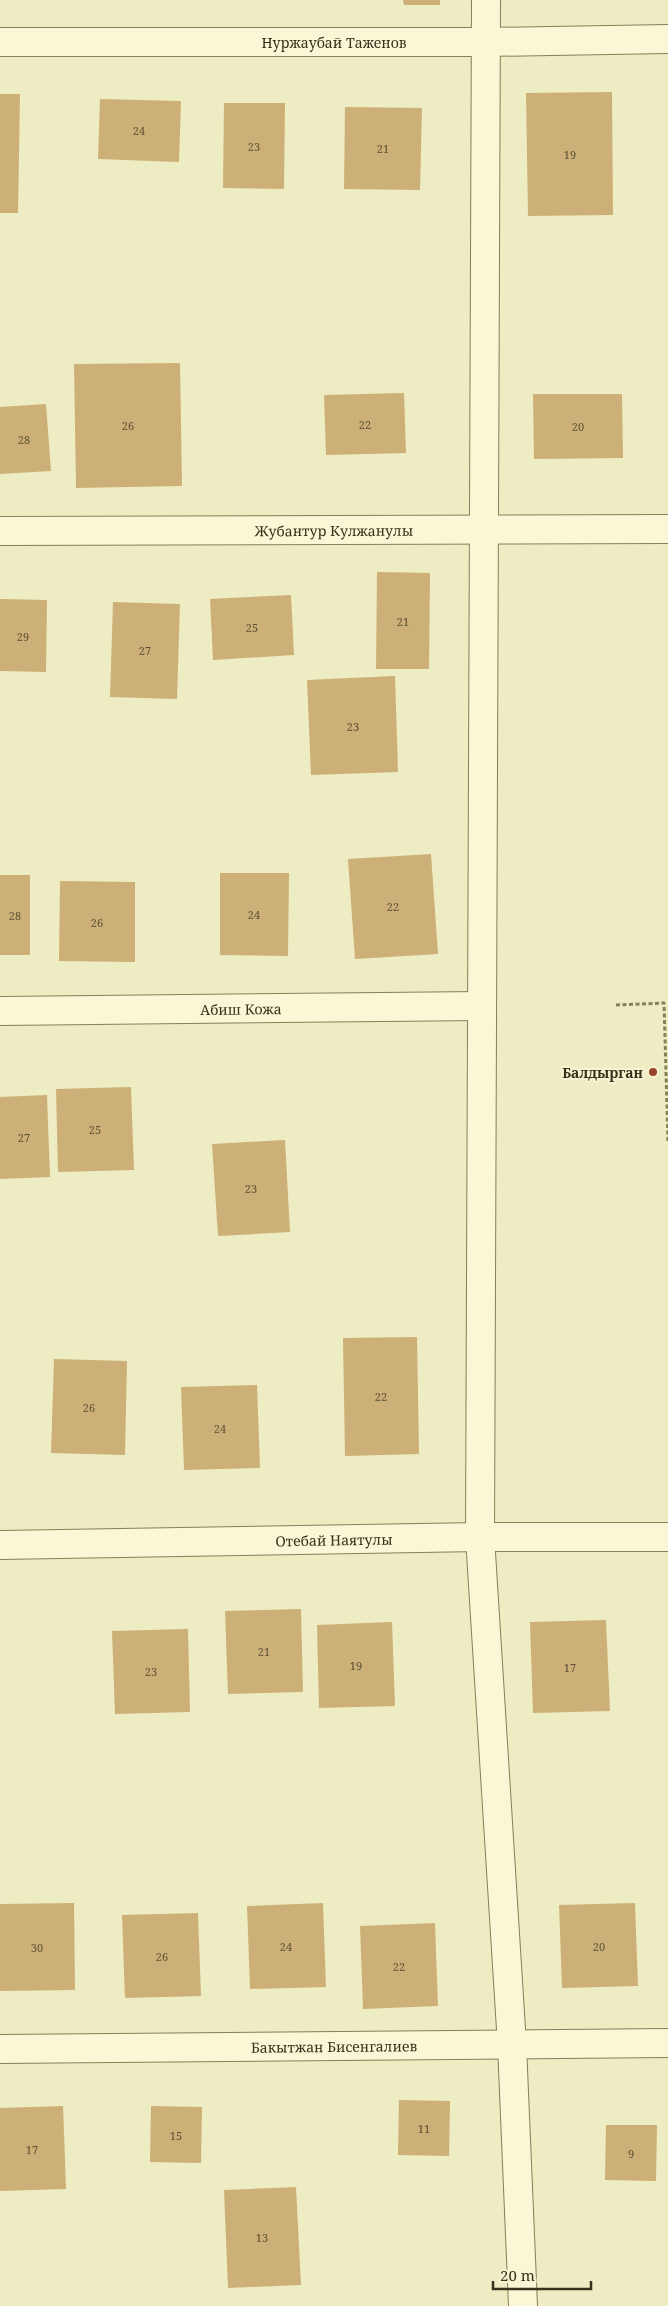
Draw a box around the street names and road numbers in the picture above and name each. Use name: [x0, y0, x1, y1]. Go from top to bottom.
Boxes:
street label: Нуржаубай Таженов: [261, 33, 407, 52]
street label: Жубантур Кулжанулы: [254, 520, 413, 540]
street label: Абиш Кожа: [200, 999, 282, 1018]
street label: Отебай Наятулы: [275, 1529, 393, 1550]
street label: Бакытжан Бисенгалиев: [251, 2036, 417, 2056]

